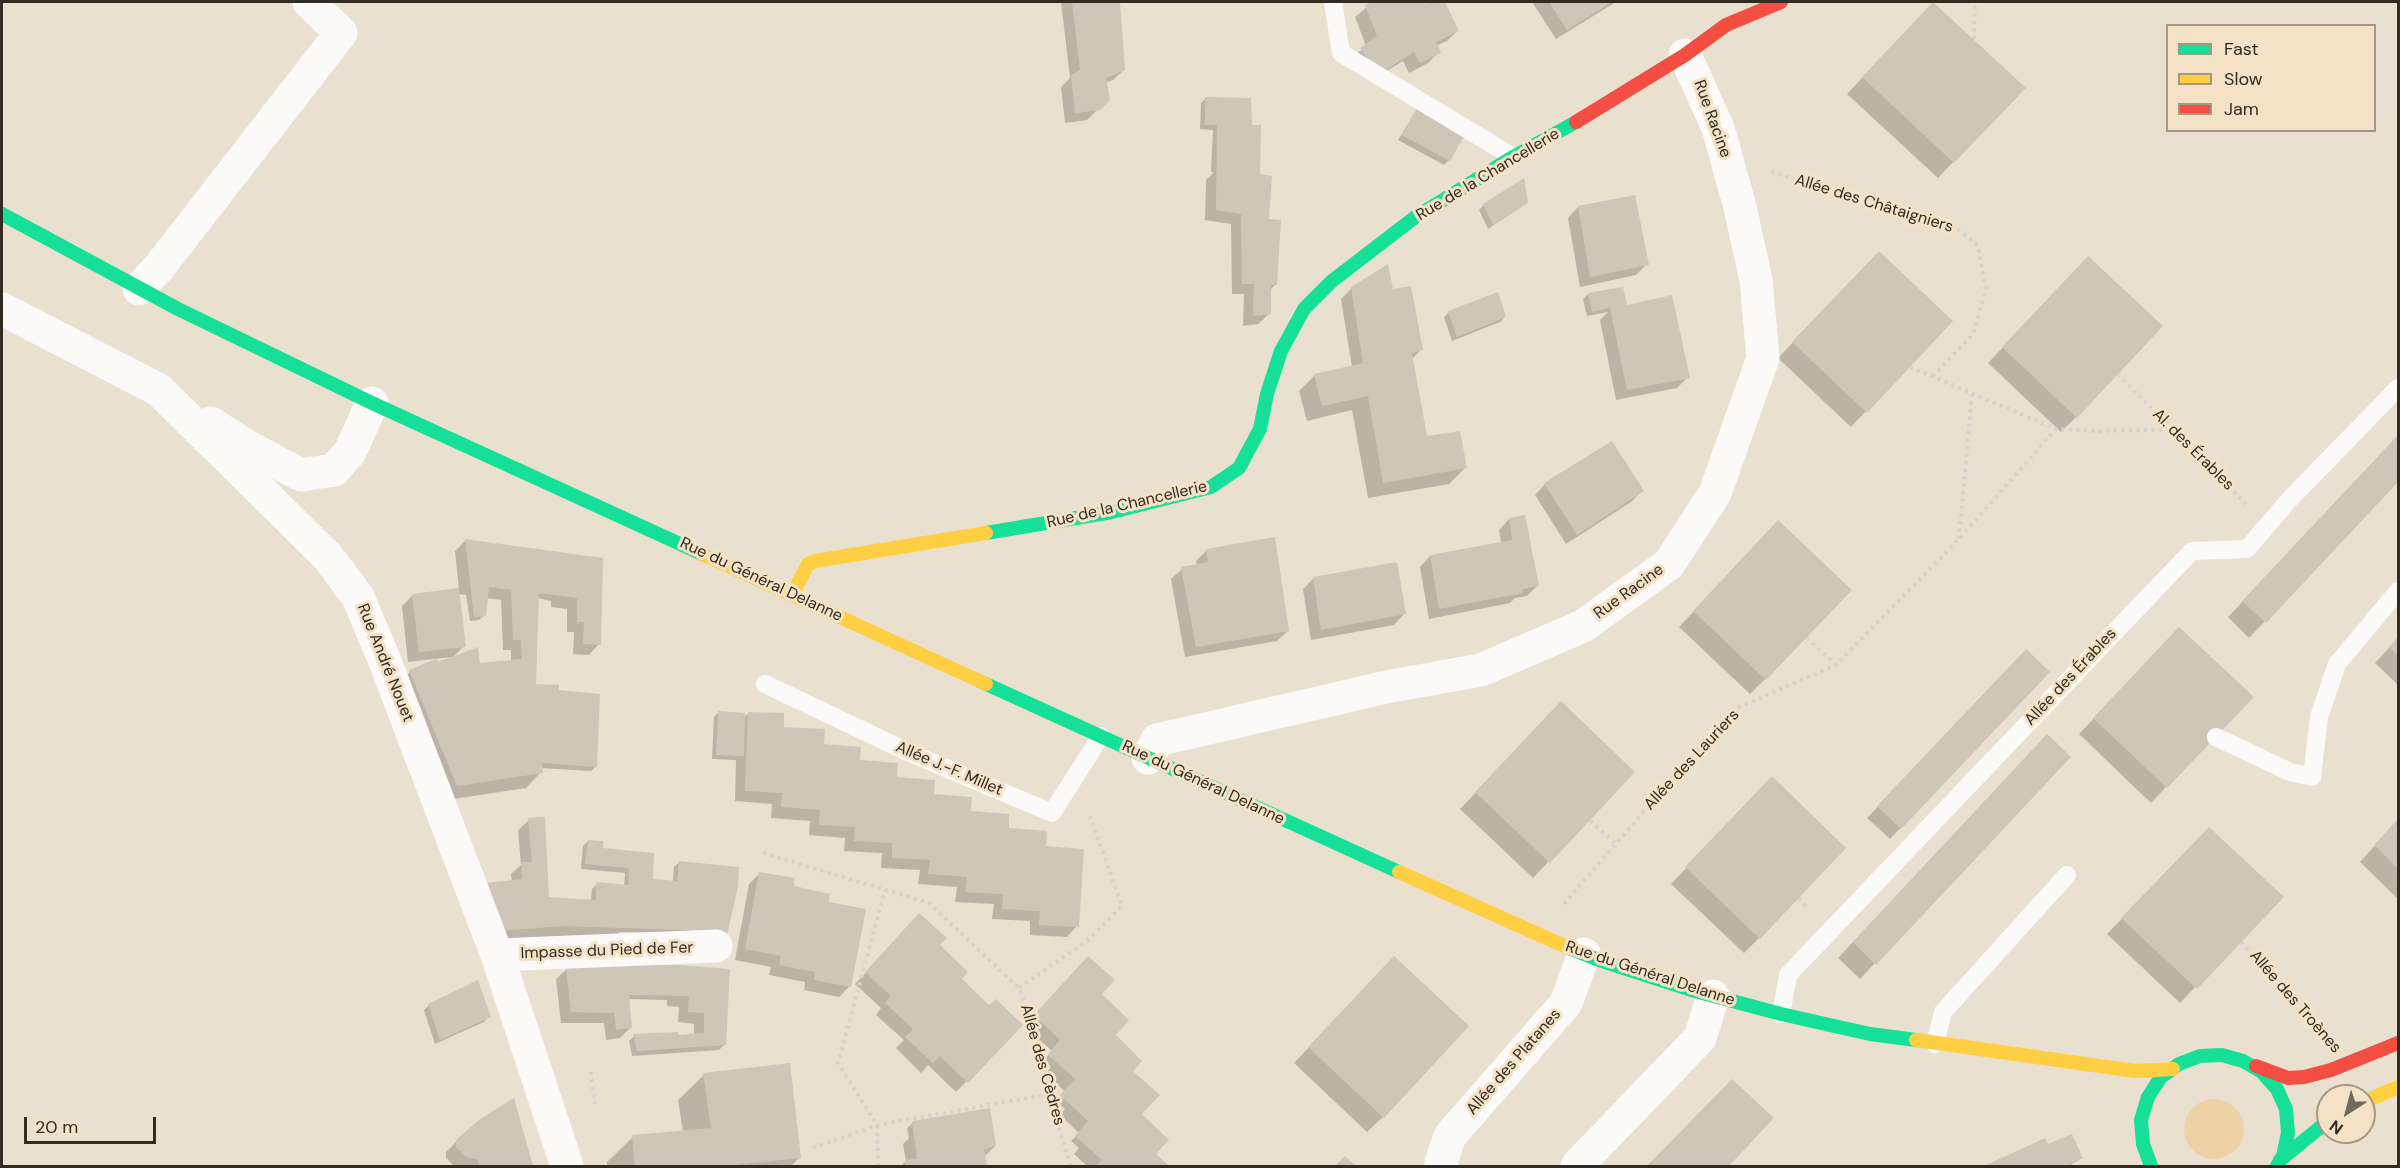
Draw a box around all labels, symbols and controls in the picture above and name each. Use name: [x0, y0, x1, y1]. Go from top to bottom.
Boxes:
legend: [2166, 24, 2376, 132]
text: Fast: [2224, 37, 2259, 61]
text: Slow: [2224, 67, 2263, 91]
street label: Rue Racine: [1689, 78, 1735, 160]
text: Jam: [2224, 97, 2259, 121]
street label: Rue de la Chancellerie: [1413, 125, 1563, 225]
street label: Allée des Châtaigniers: [1793, 171, 1955, 237]
street label: Al. des Érables: [2148, 405, 2238, 495]
street label: Rue de la Chancellerie: [1045, 477, 1209, 533]
street label: Rue du Général Delanne: [677, 534, 845, 626]
street label: Rue Racine: [1590, 560, 1668, 624]
street label: Rue André Nouet: [353, 601, 417, 725]
street label: Allée des Érables: [2021, 624, 2121, 730]
street label: Allée des Lauriers: [1640, 706, 1744, 814]
street label: Rue du Général Delanne: [1119, 737, 1287, 829]
street label: Allée J.-F. Millet: [893, 738, 1005, 800]
street label: Rue du Général Delanne: [1563, 937, 1737, 1011]
street label: Impasse du Pied de Fer: [520, 938, 694, 964]
street label: Allée des Troènes: [2245, 947, 2345, 1057]
street label: Allée des Cèdres: [1016, 1002, 1068, 1128]
street label: Allée des Platanes: [1463, 1005, 1565, 1119]
north arrow: [2316, 1084, 2376, 1144]
scale bar: [27, 1105, 159, 1143]
text: 20 m: [35, 1115, 78, 1139]
text: N: [2325, 1115, 2347, 1139]

